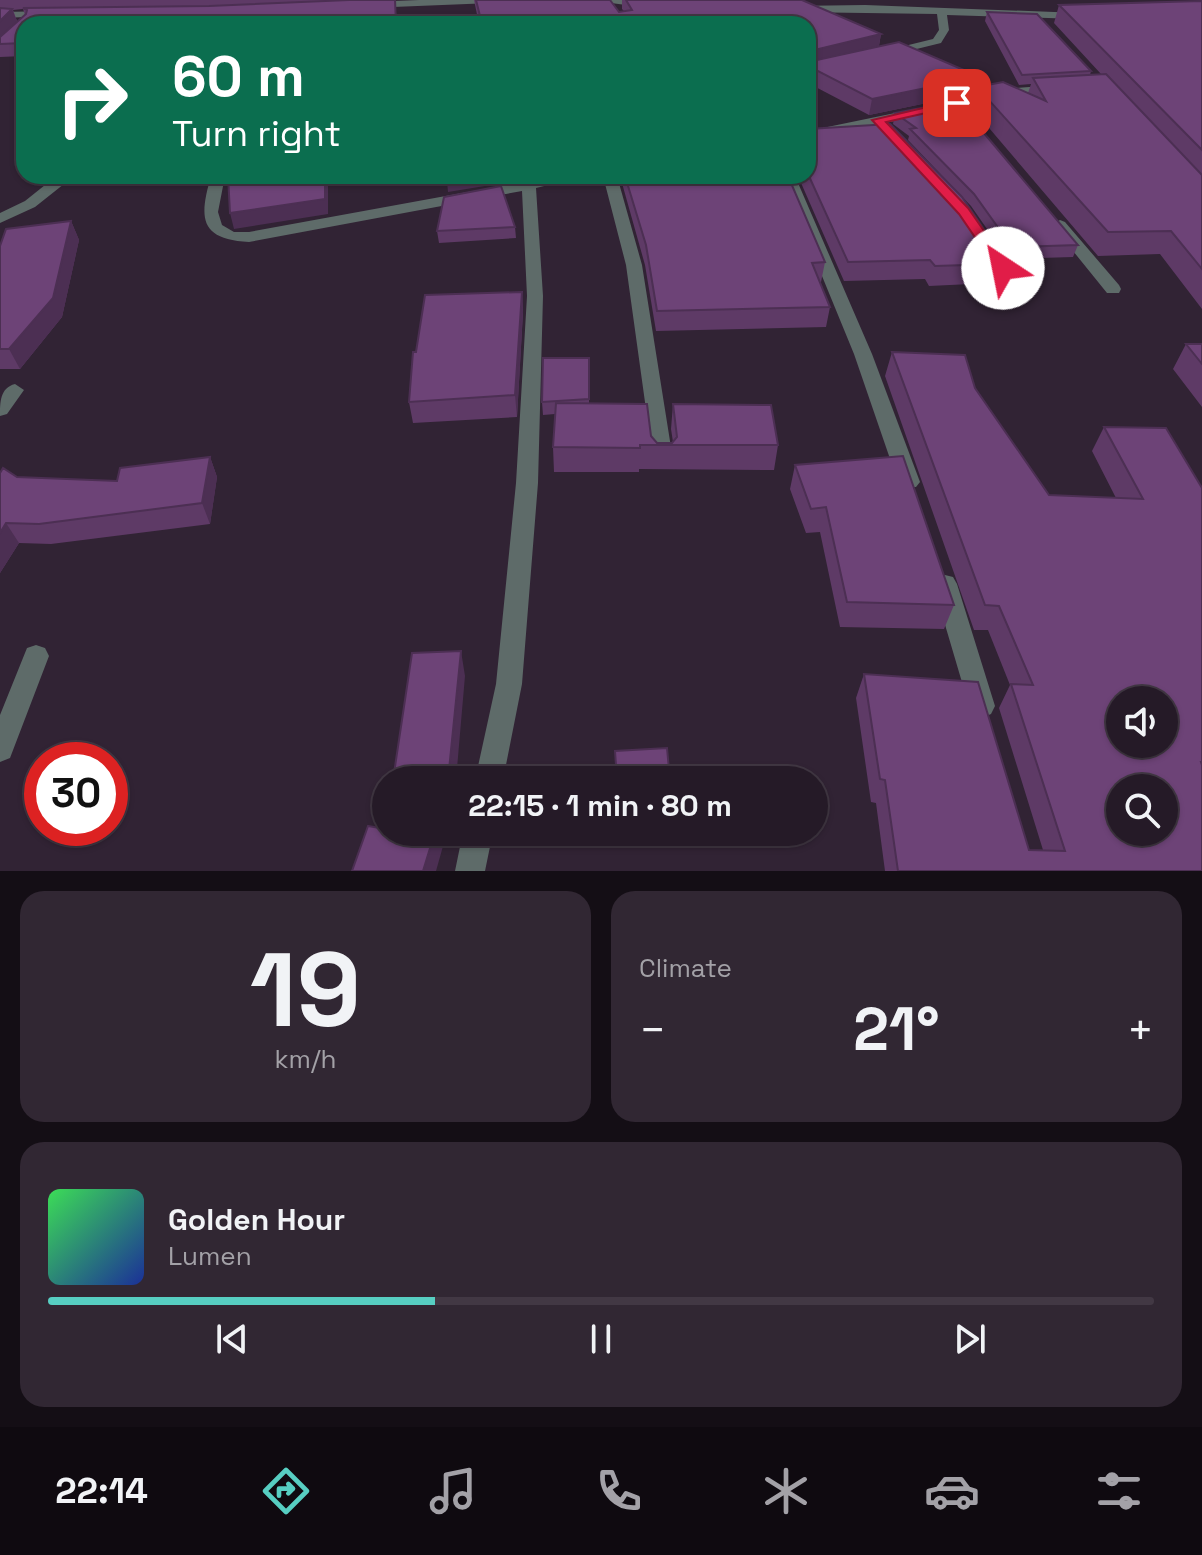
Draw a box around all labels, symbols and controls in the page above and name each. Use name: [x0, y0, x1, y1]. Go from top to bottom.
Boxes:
text: 60 m: [172, 41, 305, 112]
icon: right: [40, 48, 144, 152]
pin: [923, 69, 991, 137]
icon: arrive: [935, 81, 979, 125]
text: Turn right: [172, 111, 341, 157]
position arrow: [961, 226, 1045, 310]
map controls: [1106, 686, 1178, 846]
button: sound: [1106, 686, 1178, 758]
speed limit sign: 30: [24, 742, 128, 846]
button: search: [1106, 774, 1178, 846]
text: 22:15 · 1 min · 80 m: [468, 786, 732, 825]
text: 19: [250, 924, 361, 1056]
text: Climate: [639, 951, 732, 985]
text: 21°: [853, 991, 940, 1068]
text: −: [639, 1002, 666, 1058]
text: +: [1127, 1002, 1154, 1058]
text: km/h: [275, 1042, 336, 1076]
text: Golden Hour: [168, 1200, 345, 1239]
text: Lumen: [168, 1239, 252, 1273]
icon: previous: [210, 1317, 254, 1361]
icon: pause: [579, 1317, 623, 1361]
icon: next: [948, 1317, 992, 1361]
icon: directions: [258, 1463, 314, 1519]
icon: music: [425, 1463, 481, 1519]
icon: phone: [591, 1463, 647, 1519]
icon: climate: [758, 1463, 814, 1519]
icon: car: [924, 1463, 980, 1519]
icon: filters: [1091, 1463, 1147, 1519]
text: 22:14: [55, 1468, 148, 1514]

